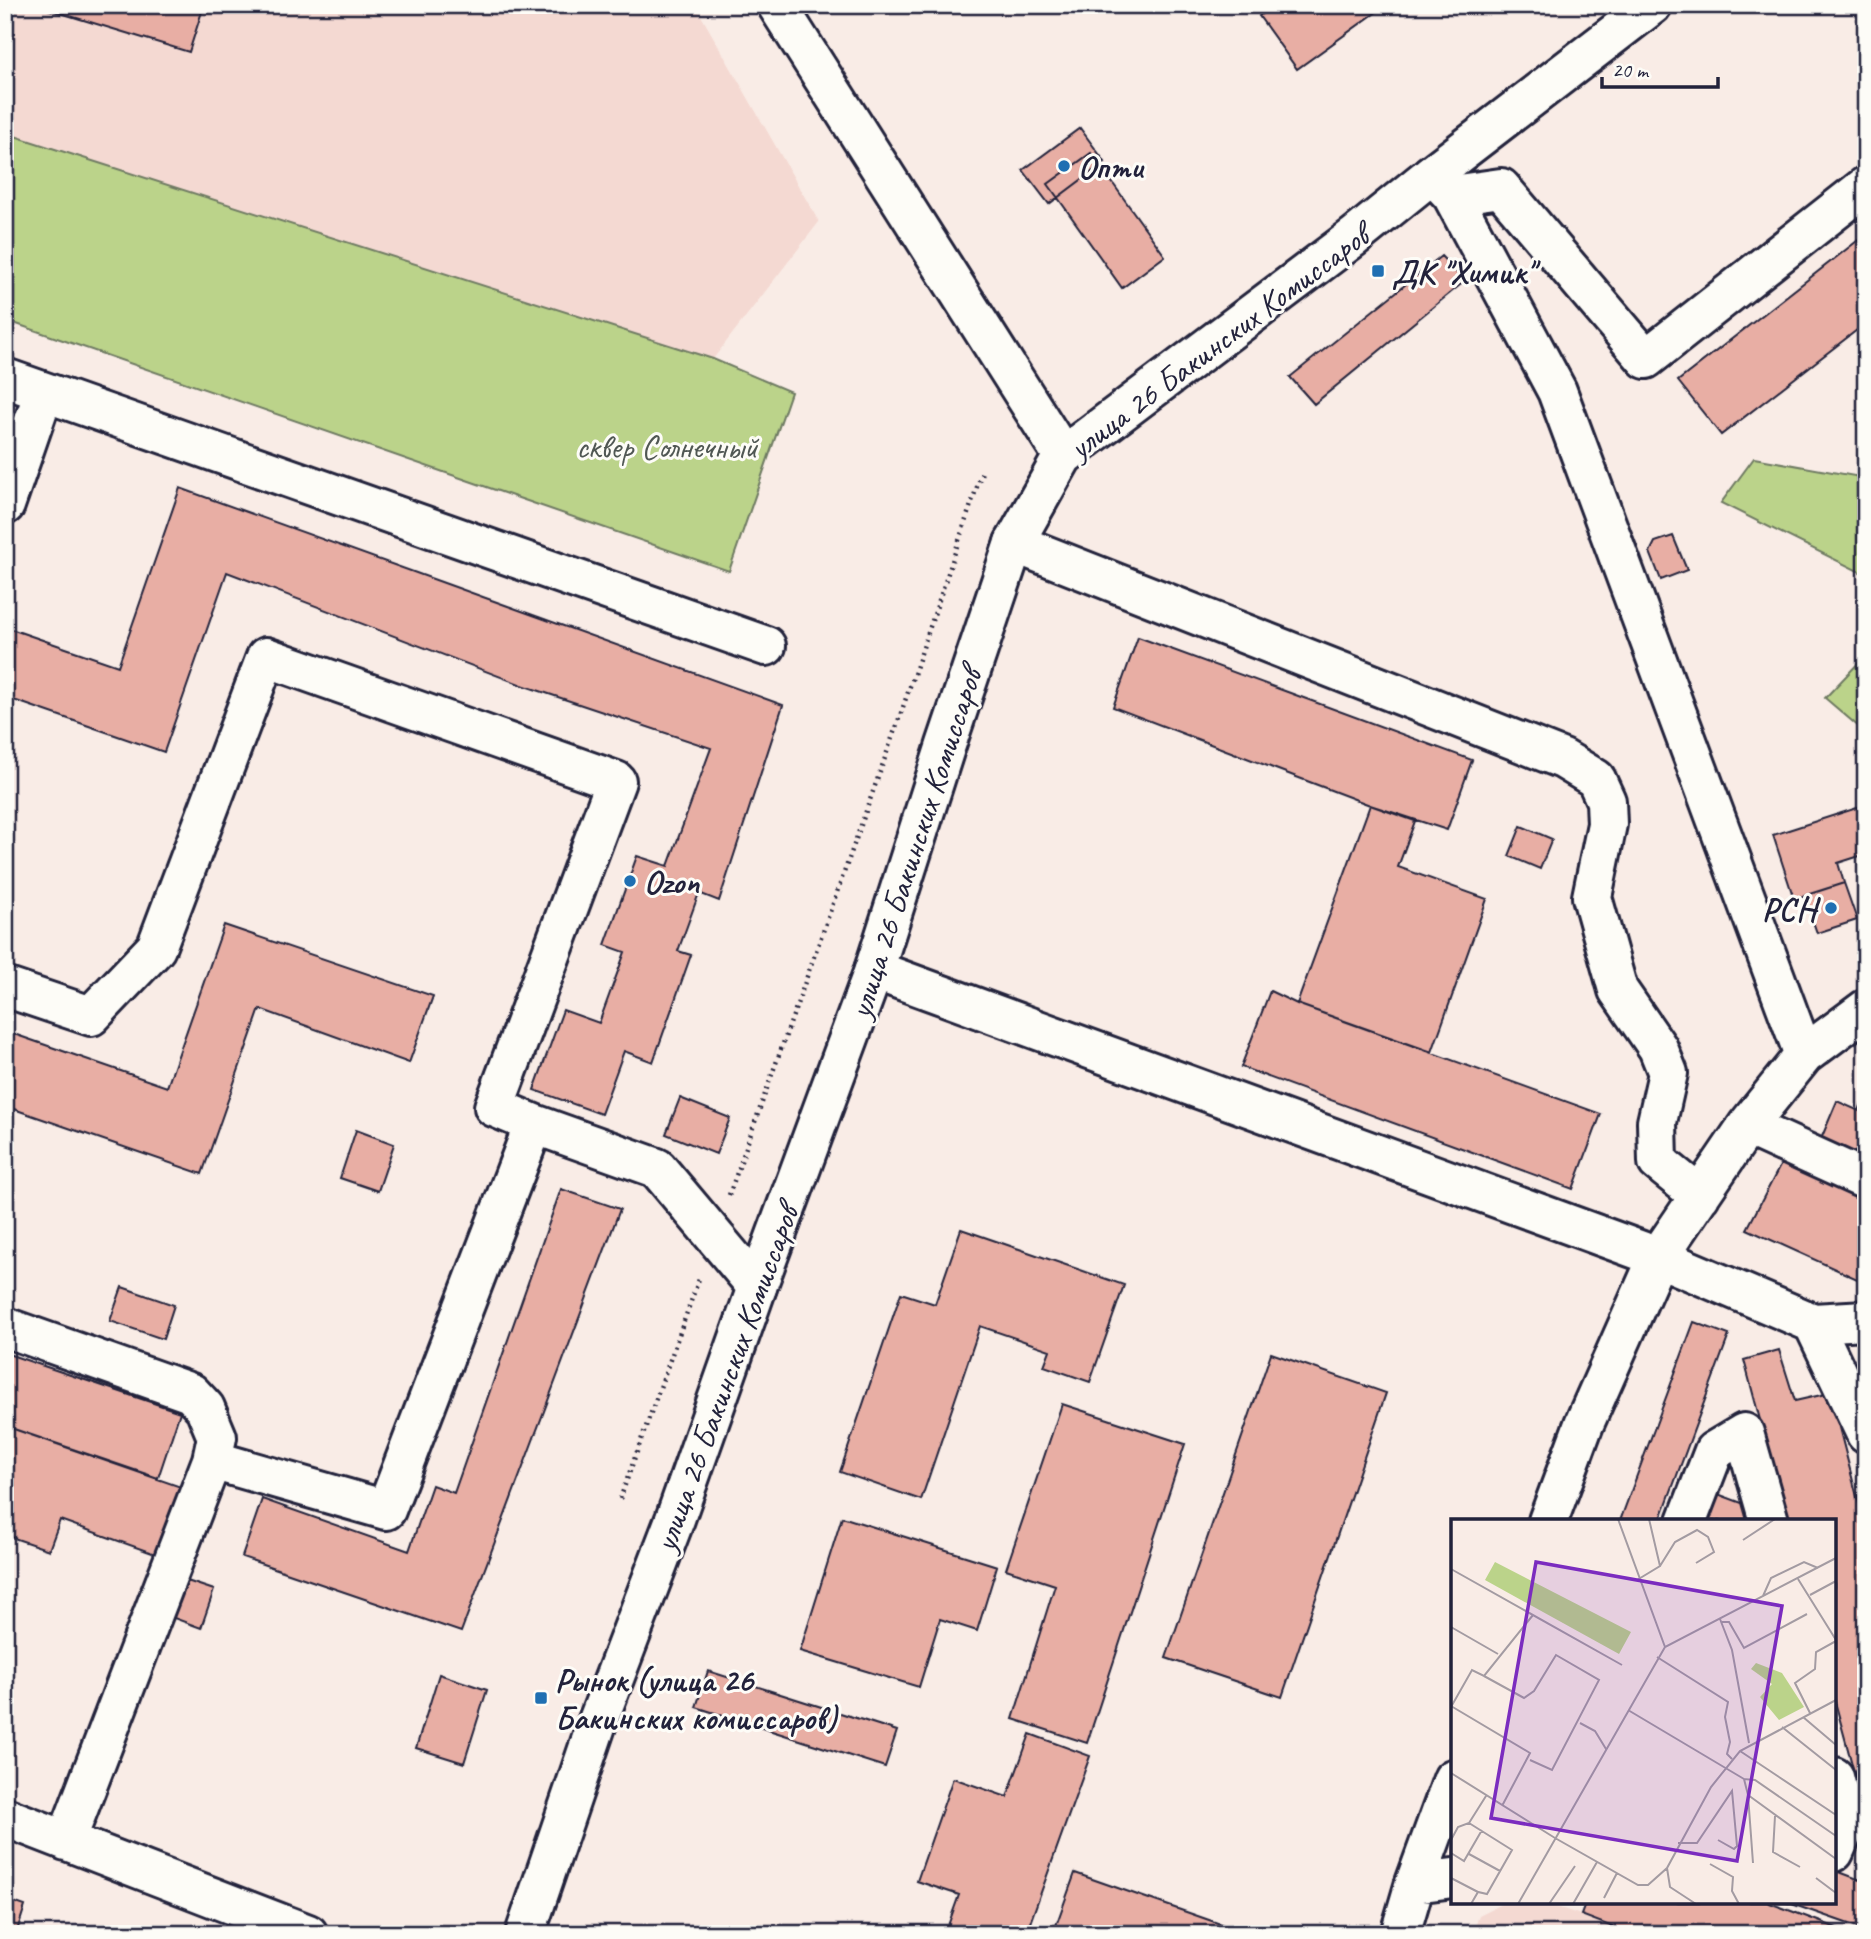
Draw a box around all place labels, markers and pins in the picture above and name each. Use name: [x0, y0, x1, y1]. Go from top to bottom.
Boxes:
place label: Опти: [1078, 146, 1145, 188]
marker: Опти: [1056, 158, 1072, 174]
place label: ДК "Химик": [1392, 251, 1541, 293]
marker: ДК "Химик": [1370, 263, 1386, 279]
place label: Ozon: [644, 861, 700, 903]
marker: Ozon: [622, 873, 638, 889]
place label: РСН: [1762, 888, 1821, 930]
marker: РСН: [1823, 900, 1839, 916]
place label: Рынок (улица 26 Бакинских комиссаров): [555, 1659, 839, 1739]
marker: Рынок (улица 26 Бакинских комиссаров): [533, 1690, 549, 1706]

